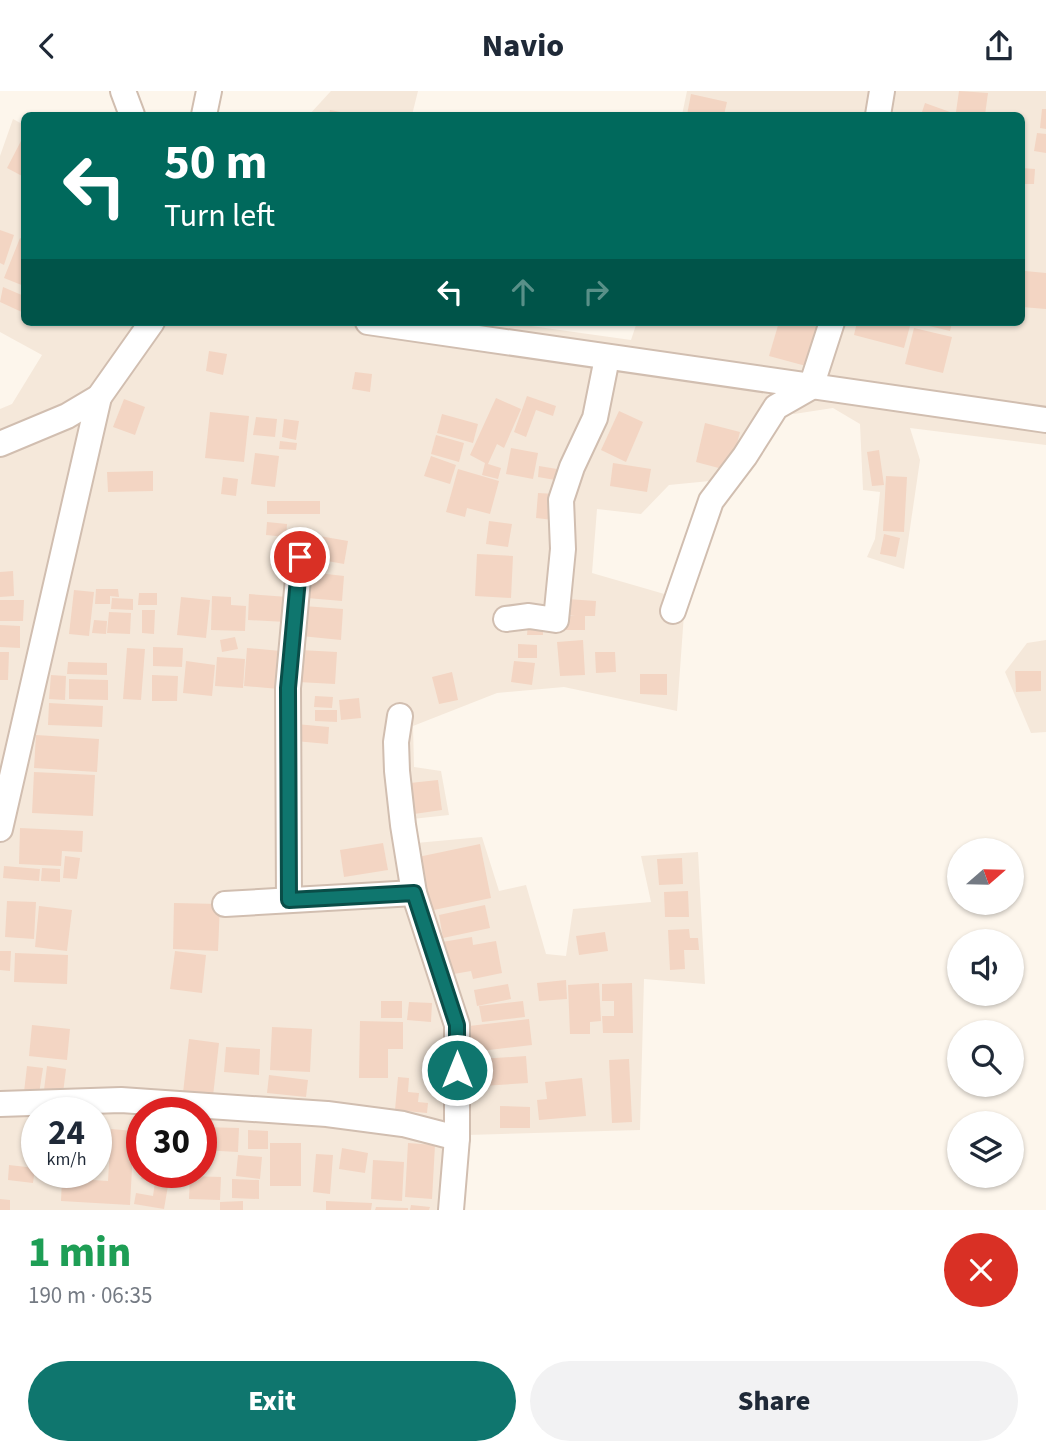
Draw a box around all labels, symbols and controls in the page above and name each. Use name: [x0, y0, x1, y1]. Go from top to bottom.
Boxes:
text: Navio: [482, 23, 564, 69]
icon: back: [28, 27, 66, 65]
icon: share: [980, 27, 1018, 65]
text: 50 m: [164, 128, 268, 198]
icon: left: [49, 140, 140, 231]
text: Turn left: [164, 193, 275, 239]
icon: left: [431, 273, 469, 311]
icon: ahead: [504, 273, 542, 311]
icon: right: [577, 273, 615, 311]
pin: [270, 527, 330, 587]
icon: arrive: [281, 538, 319, 576]
north arrow: [947, 838, 1024, 915]
map controls: [947, 838, 1024, 1188]
button: sound: [947, 929, 1024, 1006]
button: search: [947, 1020, 1024, 1097]
position arrow: [420, 1033, 494, 1107]
speed limit sign: 30: [126, 1097, 217, 1188]
text: 24: [48, 1108, 85, 1158]
button: layers: [947, 1111, 1024, 1188]
text: km/h: [47, 1147, 86, 1172]
text: 1 min: [28, 1223, 131, 1283]
button: close: [944, 1233, 1018, 1307]
text: 190 m · 06:35: [28, 1279, 152, 1312]
button: Exit: [28, 1361, 516, 1441]
button: Share: [530, 1361, 1018, 1441]

